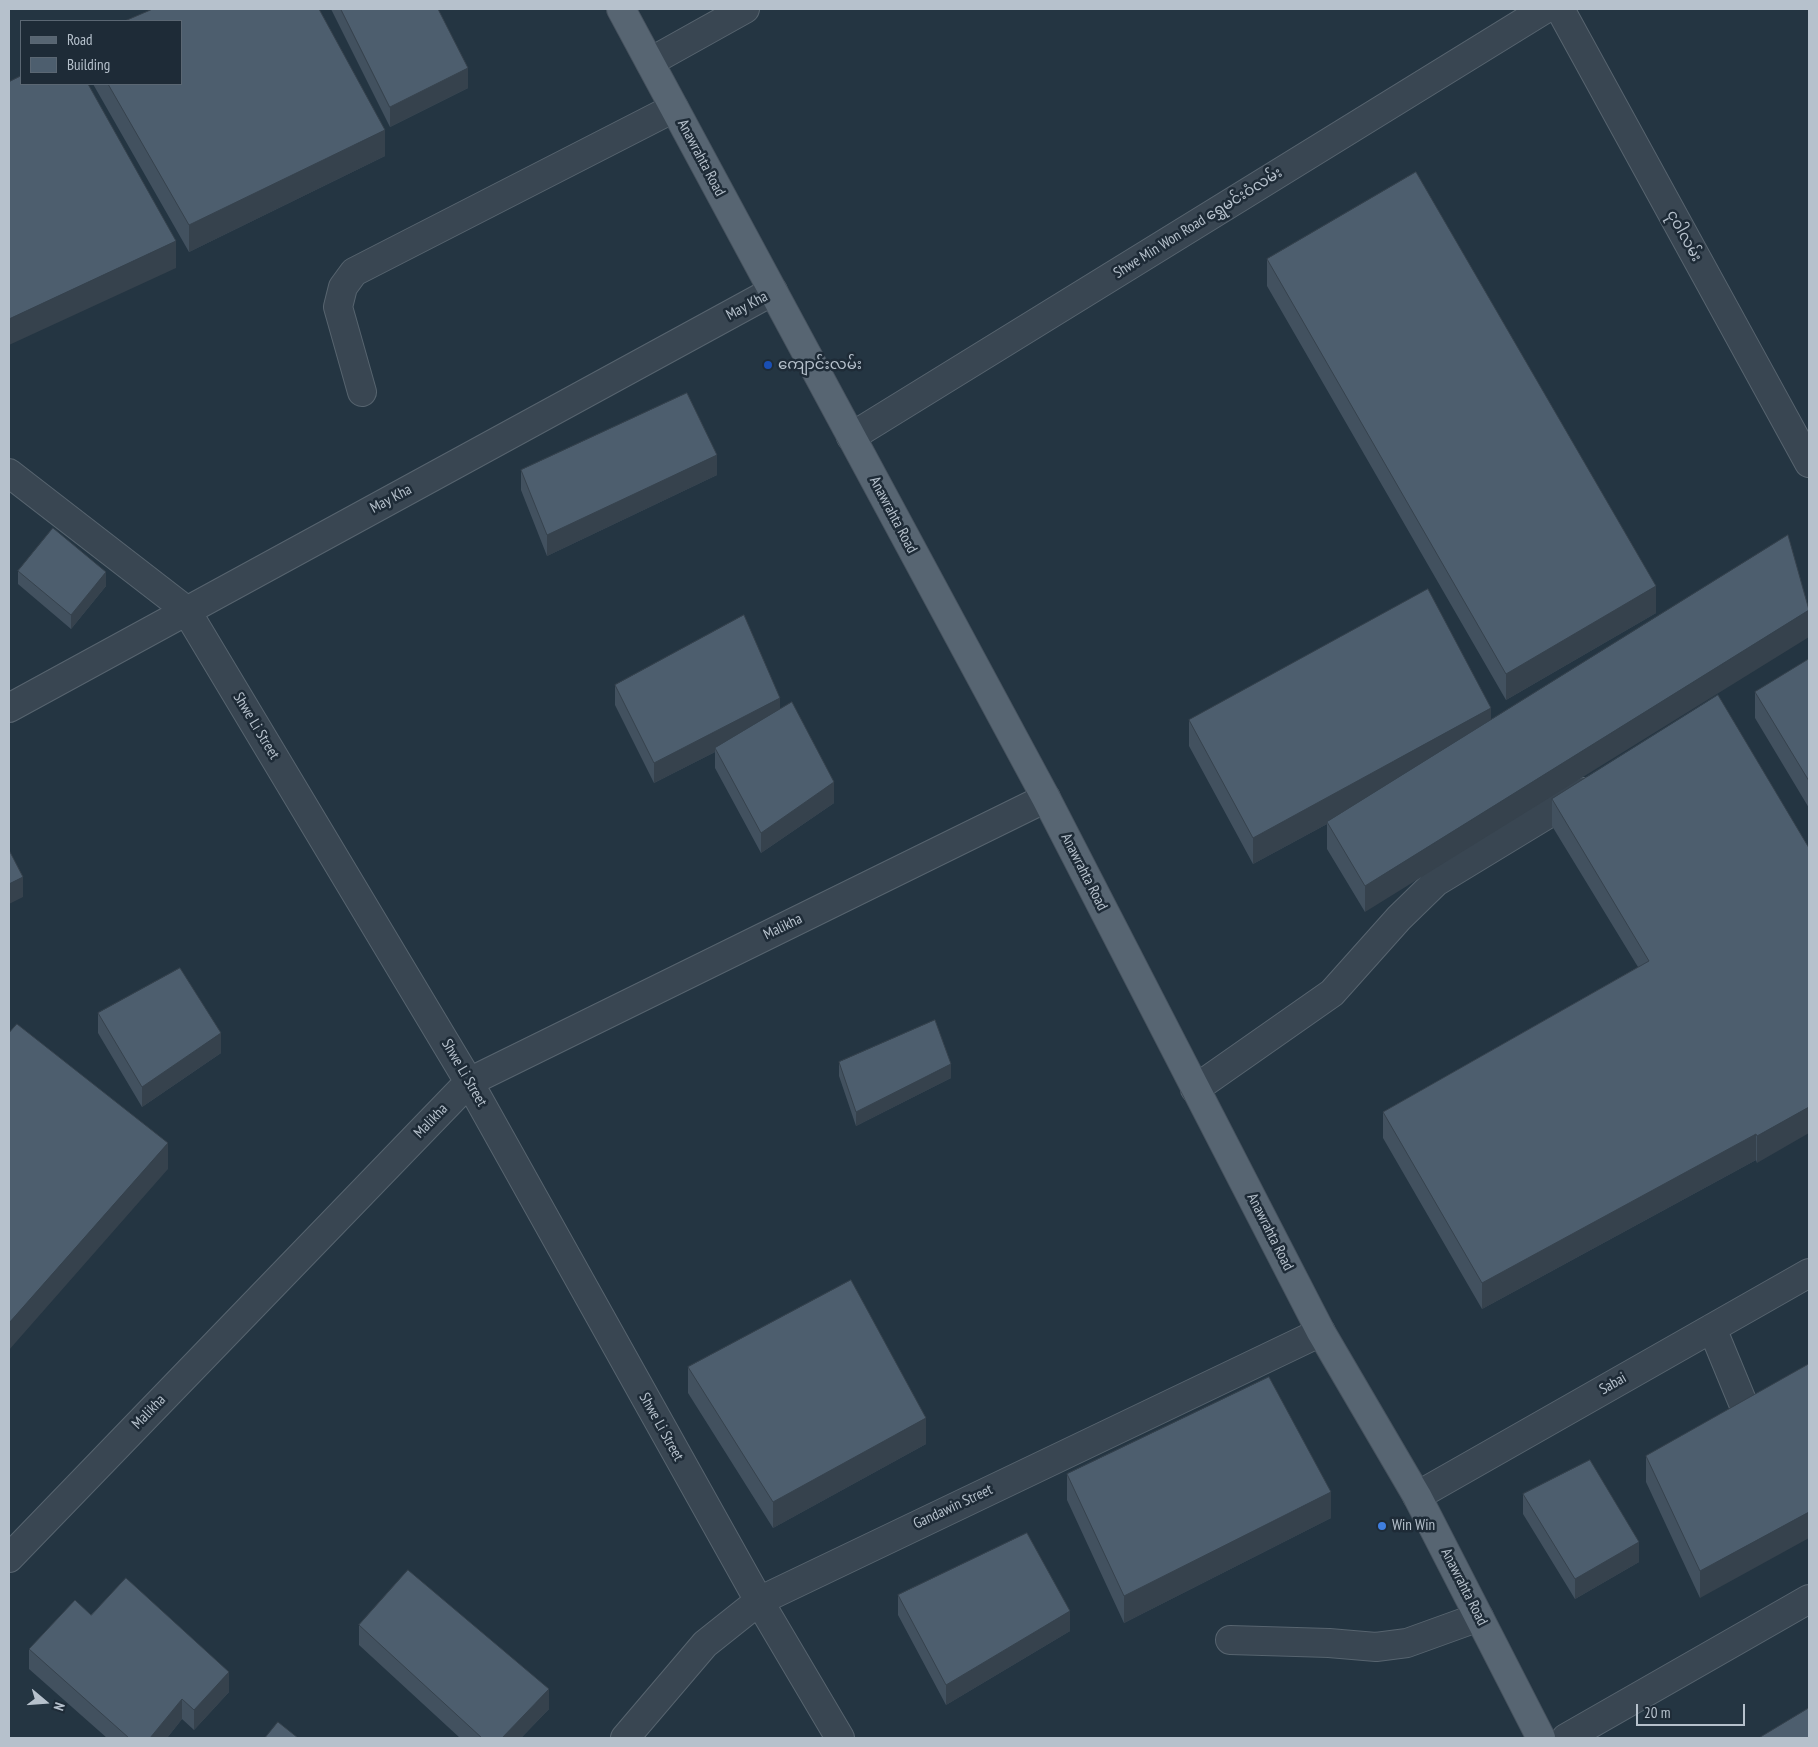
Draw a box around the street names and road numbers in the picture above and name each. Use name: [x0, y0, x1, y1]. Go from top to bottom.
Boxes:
street label: Anawrahta Road: [673, 117, 729, 199]
street label: Shwe Min Won Road ရွှေမင်းဝံလမ်း: [1110, 164, 1286, 282]
street label: ငုဝါလမ်း: [1663, 207, 1705, 265]
street label: May Kha: [723, 288, 771, 324]
street label: Anawrahta Road: [865, 474, 921, 556]
street label: May Kha: [367, 481, 415, 517]
street label: Shwe Li Street: [229, 689, 283, 763]
street label: Anawrahta Road: [1057, 830, 1111, 914]
street label: Malikha: [761, 910, 805, 944]
street label: Shwe Li Street: [438, 1036, 490, 1110]
street label: Malikha: [410, 1100, 452, 1142]
street label: Anawrahta Road: [1243, 1190, 1297, 1274]
street label: Sabai: [1596, 1369, 1630, 1399]
street label: Shwe Li Street: [635, 1390, 687, 1464]
street label: Malikha: [128, 1391, 170, 1433]
street label: Gandawin Street: [911, 1481, 995, 1533]
street label: Anawrahta Road: [1437, 1545, 1491, 1629]

